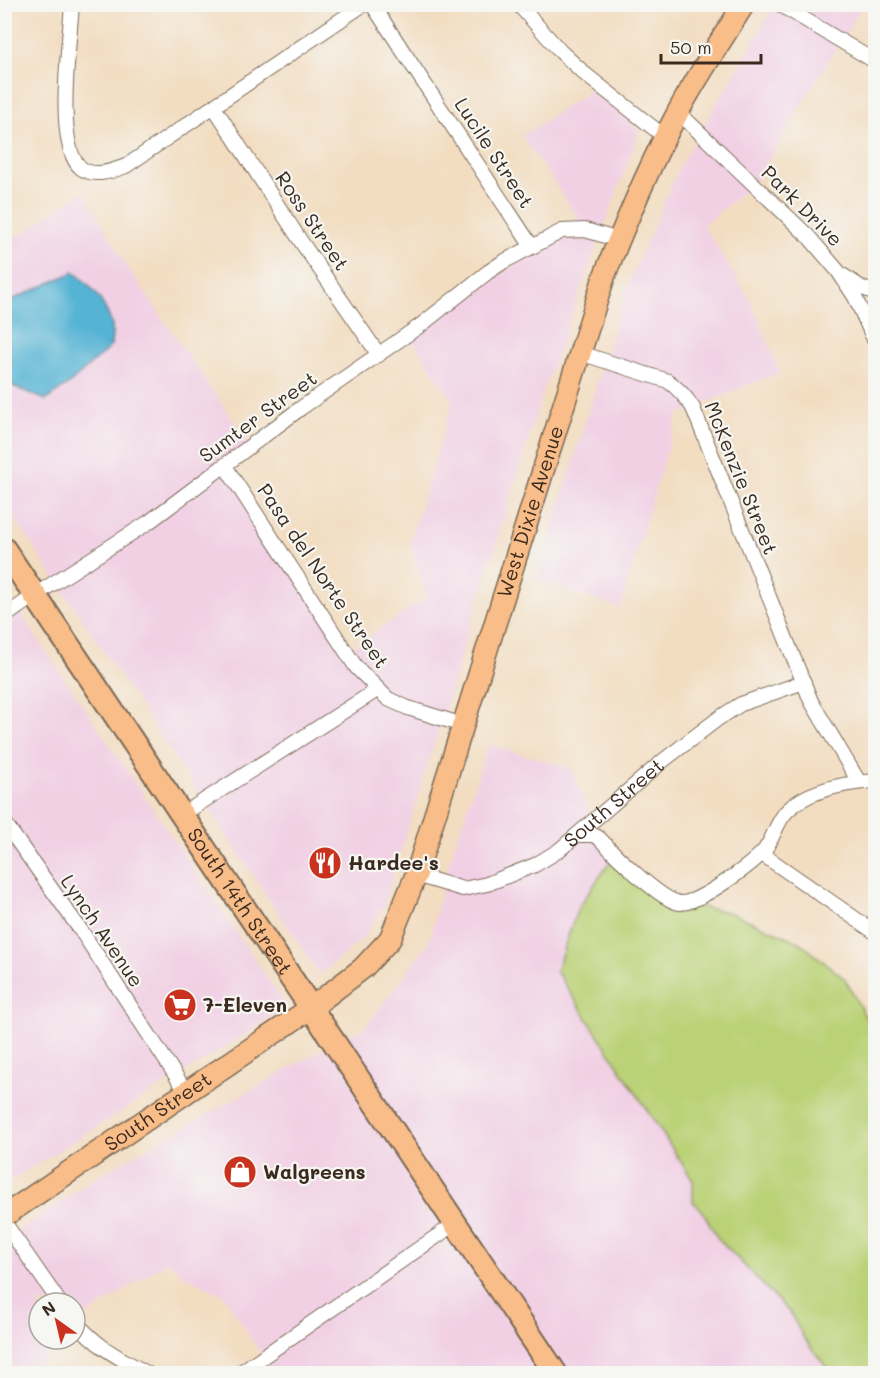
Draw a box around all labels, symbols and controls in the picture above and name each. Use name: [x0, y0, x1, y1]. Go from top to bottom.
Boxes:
scale bar: [661, 27, 762, 65]
text: 50 m: [670, 35, 712, 59]
street label: Lucile Street: [449, 92, 540, 213]
street label: Park Drive: [757, 159, 849, 251]
street label: Ross Street: [270, 166, 356, 275]
street label: Sumter Street: [193, 365, 321, 468]
street label: McKenzie Street: [699, 397, 785, 558]
street label: West Dixie Avenue: [490, 422, 569, 601]
street label: Pasa del Norte Street: [252, 478, 395, 673]
street label: South Street: [558, 752, 669, 852]
street label: South 14th Street: [182, 822, 299, 979]
restaurant icon: Hardee's: [307, 845, 343, 881]
place label: Hardee's: [348, 849, 439, 875]
street label: Lynch Avenue: [56, 869, 150, 992]
supermarket icon: 7-Eleven: [162, 987, 198, 1023]
place label: 7-Eleven: [203, 991, 287, 1017]
street label: South Street: [99, 1065, 216, 1156]
shop icon: Walgreens: [222, 1154, 258, 1190]
place label: Walgreens: [263, 1158, 365, 1184]
north arrow: [27, 1291, 87, 1351]
text: N: [37, 1296, 59, 1320]

